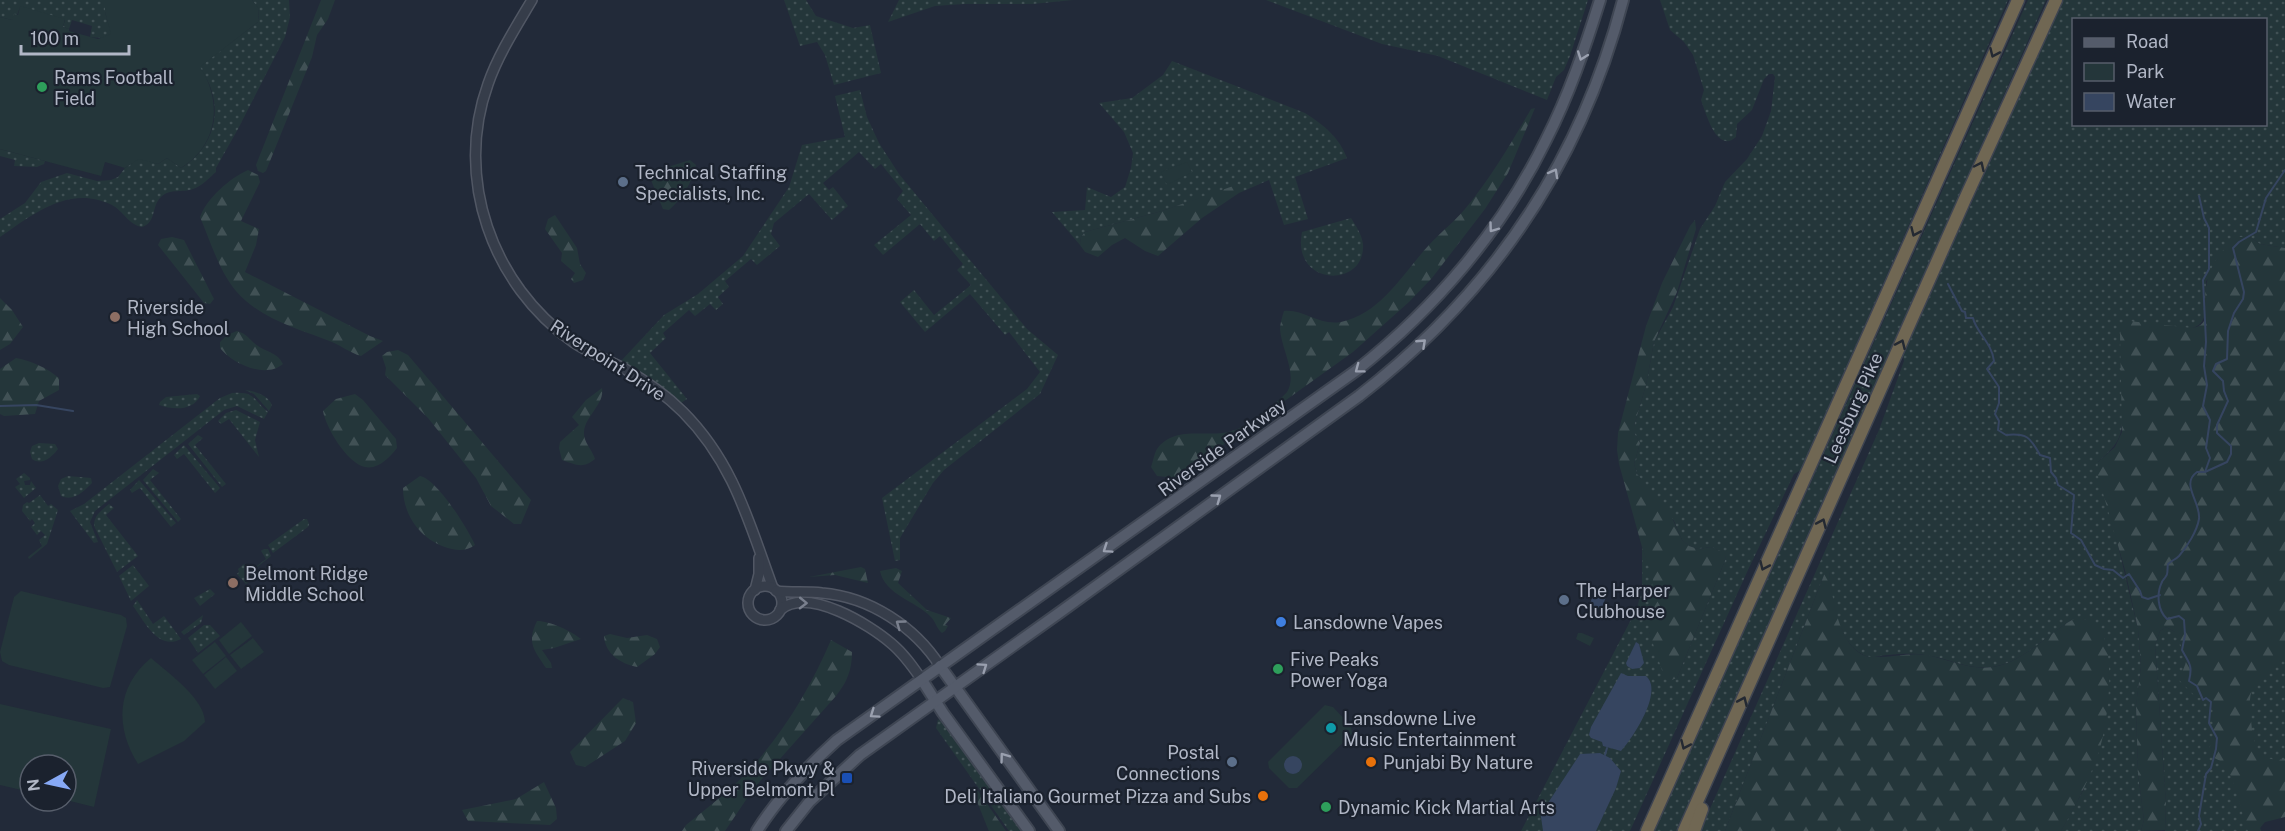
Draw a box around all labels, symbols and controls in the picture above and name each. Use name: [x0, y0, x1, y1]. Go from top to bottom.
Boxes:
scale bar: [21, 18, 129, 56]
legend: [2072, 18, 2267, 126]
text: 100 m: [30, 28, 79, 49]
text: Road: [2126, 31, 2169, 52]
one-way arrow: [1990, 47, 2002, 58]
one-way arrow: [1577, 49, 1589, 60]
text: Park: [2126, 61, 2164, 82]
place label: Rams Football Field: [54, 67, 173, 109]
marker: Rams Football Field: [35, 80, 49, 94]
text: Water: [2126, 91, 2176, 112]
place label: Technical Staffing Specialists, Inc.: [635, 162, 787, 204]
one-way arrow: [1973, 162, 1985, 173]
one-way arrow: [1547, 169, 1558, 180]
marker: Technical Staffing Specialists, Inc.: [616, 175, 630, 189]
one-way arrow: [1489, 222, 1500, 233]
one-way arrow: [1910, 225, 1922, 236]
place label: Riverside High School: [127, 297, 229, 339]
marker: Riverside High School: [108, 310, 122, 324]
street label: Riverpoint Drive: [547, 315, 669, 405]
one-way arrow: [1415, 339, 1426, 350]
one-way arrow: [1894, 340, 1906, 351]
street label: Leesburg Pike: [1819, 349, 1887, 467]
one-way arrow: [1354, 361, 1365, 372]
street label: Riverside Parkway: [1154, 393, 1290, 500]
one-way arrow: [1210, 494, 1221, 505]
one-way arrow: [1815, 518, 1827, 529]
one-way arrow: [1102, 542, 1113, 553]
one-way arrow: [1759, 560, 1771, 571]
place label: Belmont Ridge Middle School: [245, 563, 368, 605]
marker: Belmont Ridge Middle School: [226, 576, 240, 590]
place label: The Harper Clubhouse: [1576, 580, 1670, 622]
marker: The Harper Clubhouse: [1557, 593, 1571, 607]
one-way arrow: [799, 597, 808, 609]
place label: Lansdowne Vapes: [1293, 612, 1443, 633]
marker: Lansdowne Vapes: [1274, 615, 1288, 629]
one-way arrow: [895, 620, 906, 631]
place label: Five Peaks Power Yoga: [1290, 649, 1388, 691]
marker: Five Peaks Power Yoga: [1271, 662, 1285, 676]
one-way arrow: [977, 663, 988, 674]
one-way arrow: [1736, 696, 1748, 707]
one-way arrow: [870, 707, 881, 718]
place label: Lansdowne Live Music Entertainment: [1343, 708, 1516, 750]
marker: Lansdowne Live Music Entertainment: [1324, 721, 1338, 735]
one-way arrow: [1681, 738, 1693, 749]
place label: Postal Connections: [1116, 742, 1220, 784]
place label: Punjabi By Nature: [1383, 752, 1533, 773]
north arrow: [18, 753, 78, 813]
one-way arrow: [1001, 753, 1012, 764]
marker: Postal Connections: [1225, 755, 1239, 769]
marker: Punjabi By Nature: [1364, 755, 1378, 769]
place label: Riverside Pkwy & Upper Belmont Pl: [688, 758, 835, 800]
marker: Riverside Pkwy & Upper Belmont Pl: [840, 771, 854, 785]
text: N: [23, 777, 44, 793]
place label: Deli Italiano Gourmet Pizza and Subs: [944, 786, 1251, 807]
marker: Deli Italiano Gourmet Pizza and Subs: [1256, 789, 1270, 803]
place label: Dynamic Kick Martial Arts: [1338, 797, 1555, 818]
marker: Dynamic Kick Martial Arts: [1319, 800, 1333, 814]

